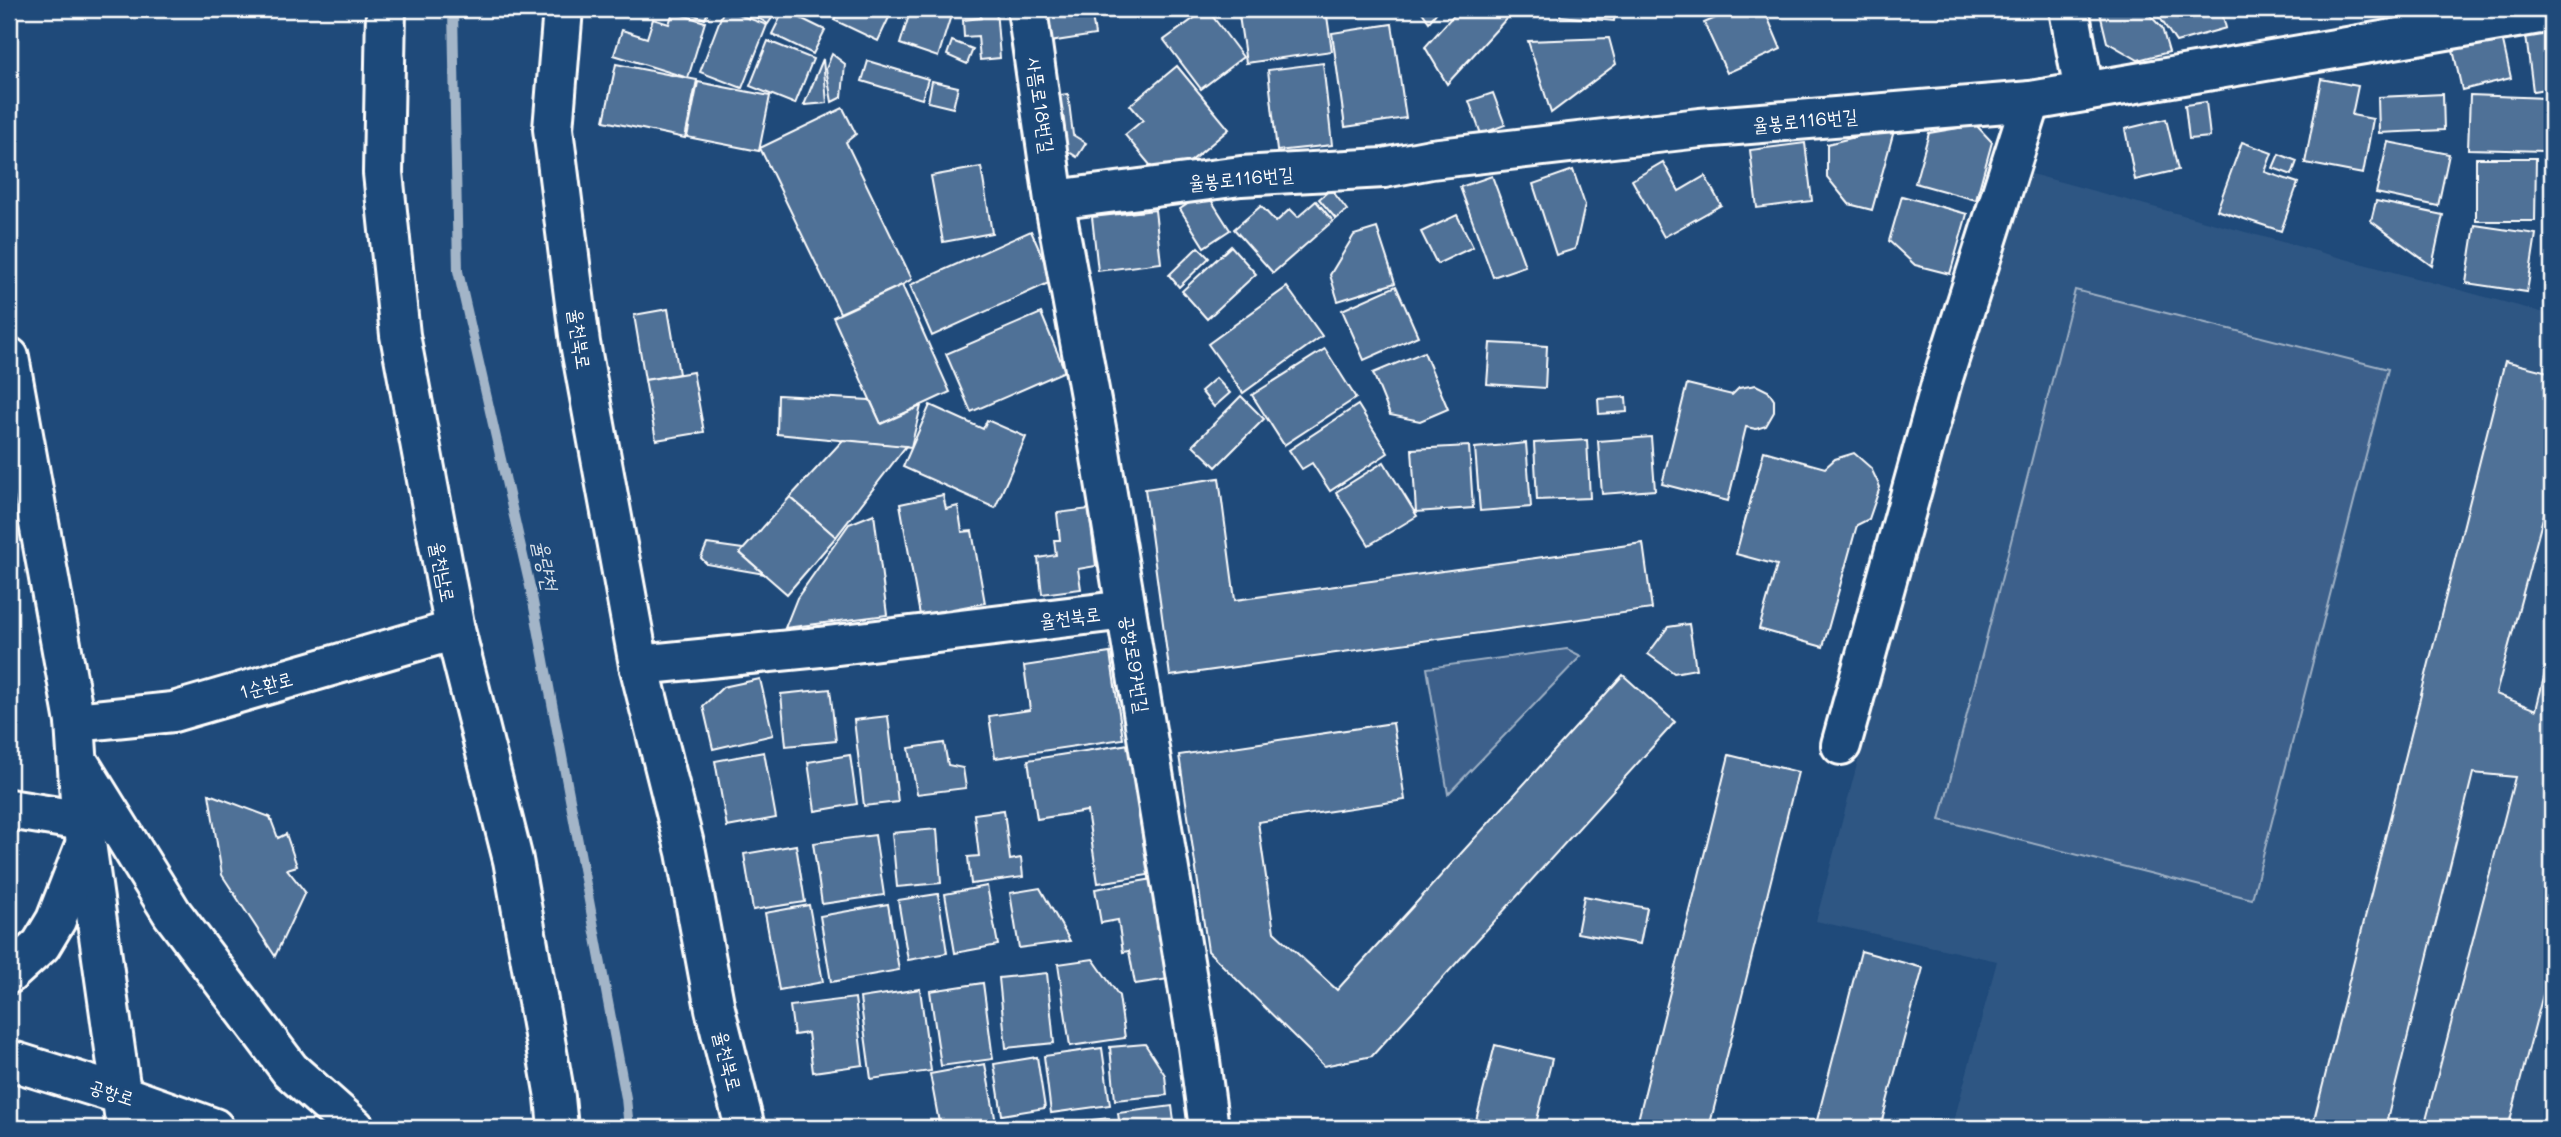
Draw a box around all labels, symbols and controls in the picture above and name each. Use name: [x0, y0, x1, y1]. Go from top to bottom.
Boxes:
street label: 사뜸로18번길: [1022, 55, 1061, 154]
street label: 율봉로116번길: [1752, 102, 1858, 137]
street label: 율봉로116번길: [1188, 160, 1294, 195]
street label: 율천북로: [564, 307, 597, 371]
water label: 율량천: [528, 537, 565, 594]
street label: 율천남로: [425, 540, 462, 604]
street label: 율천북로: [1038, 600, 1102, 633]
street label: 공항로97번길: [1115, 613, 1156, 714]
street label: 1순환로: [236, 665, 295, 704]
street label: 율천북로: [709, 1028, 748, 1094]
street label: 공항로: [86, 1073, 138, 1111]

